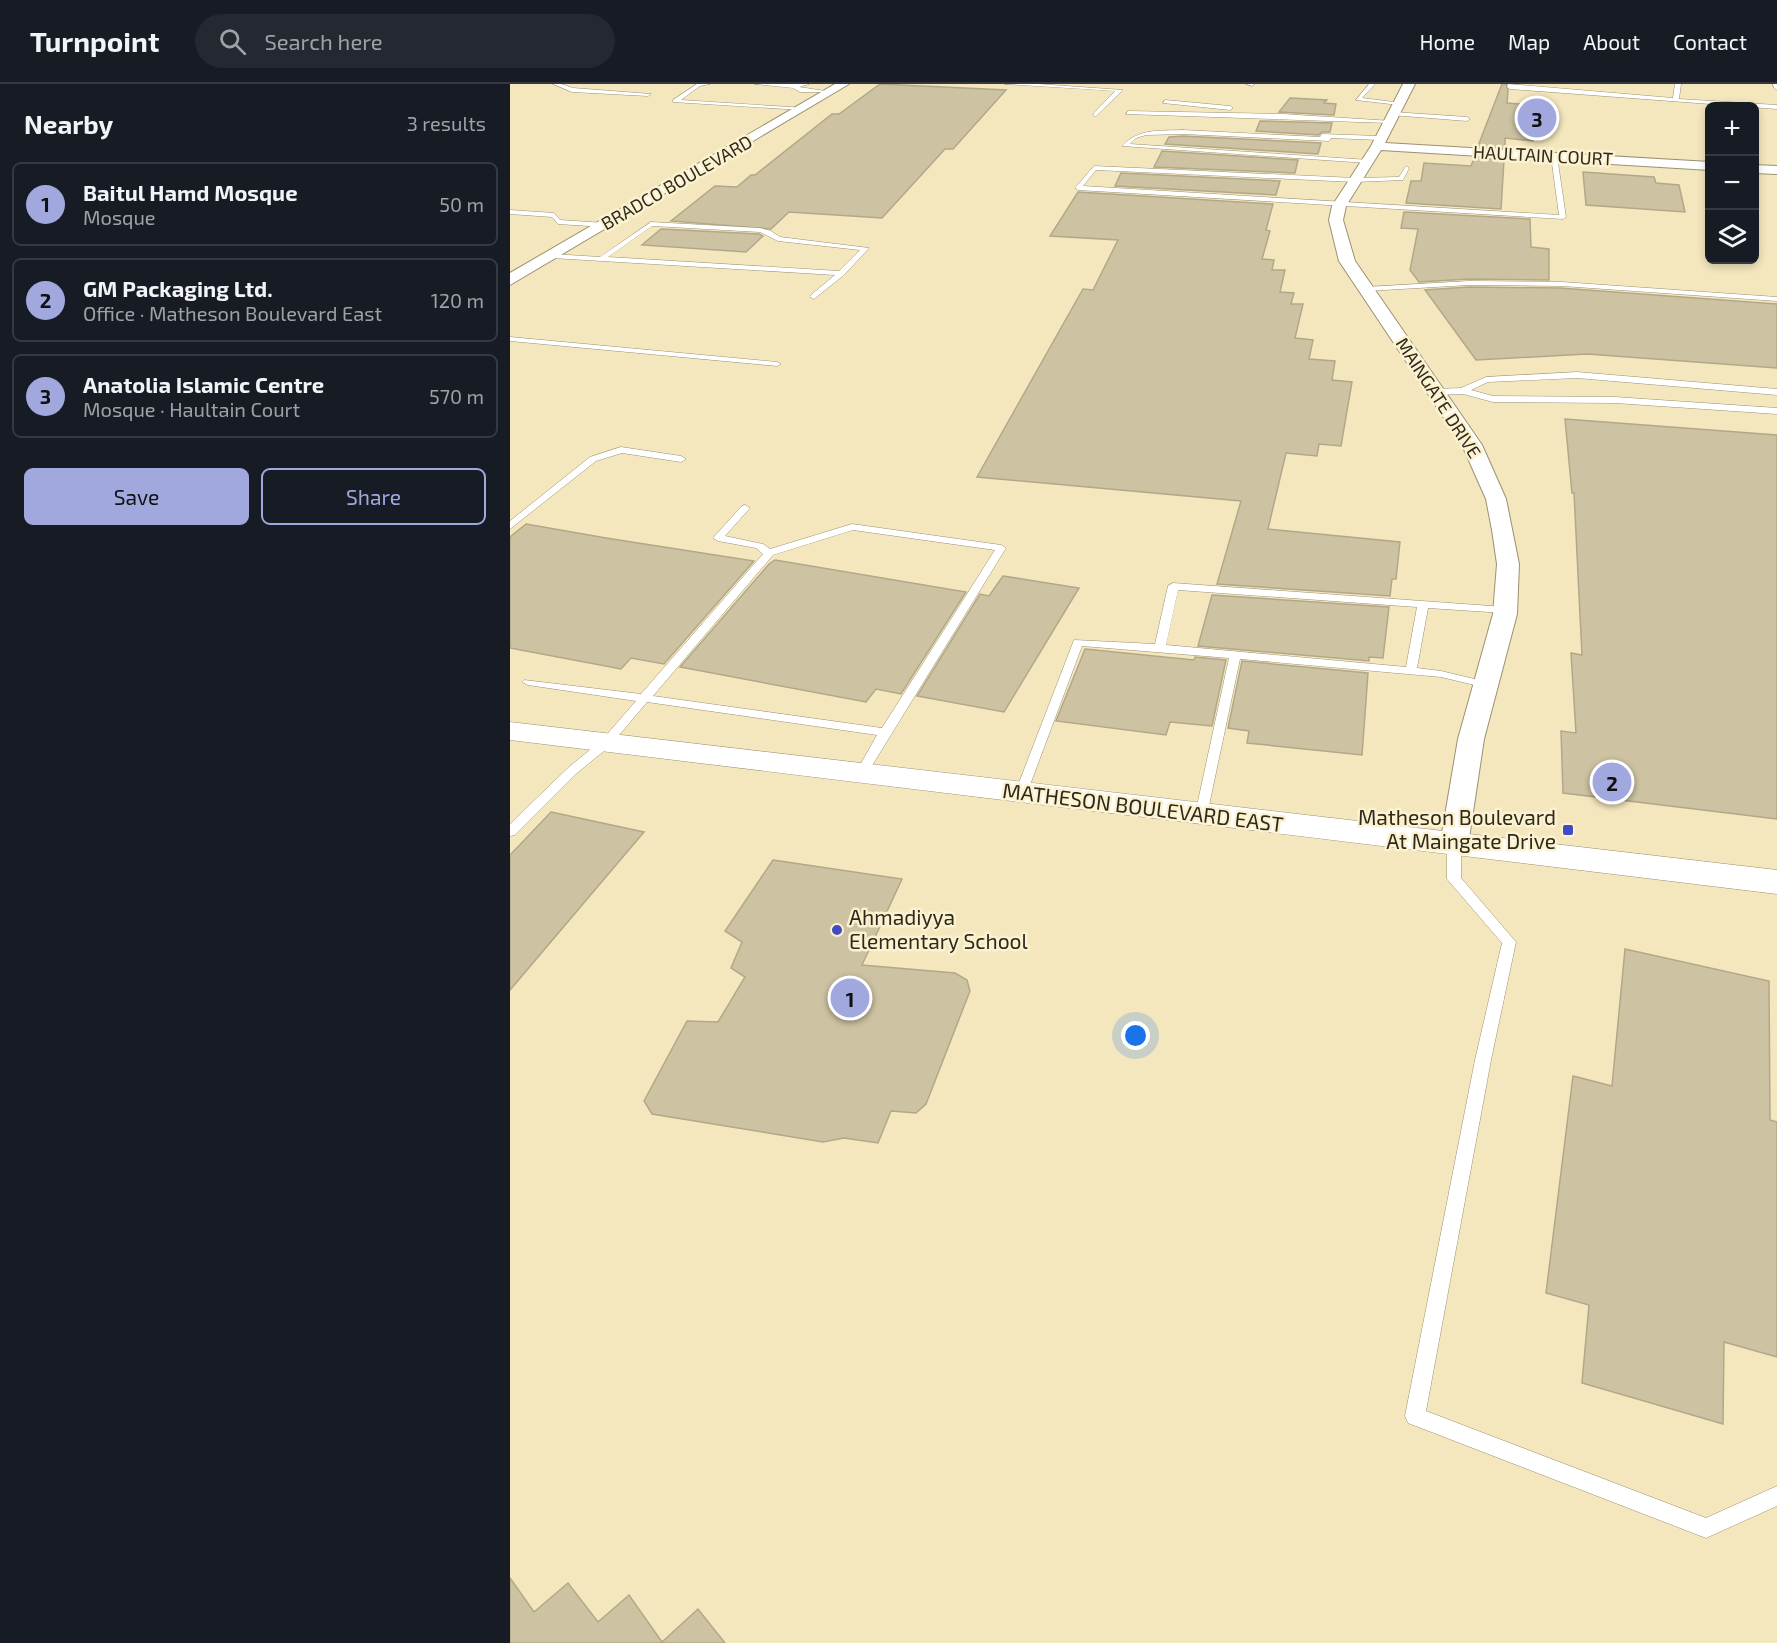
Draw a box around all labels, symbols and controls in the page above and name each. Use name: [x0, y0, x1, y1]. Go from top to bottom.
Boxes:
search box: [195, 14, 615, 68]
text: Turnpoint: [30, 24, 159, 58]
icon: search: [216, 25, 249, 58]
text: Search here: [264, 28, 383, 54]
text: Home: [1419, 29, 1475, 54]
text: Map: [1508, 29, 1550, 54]
text: About: [1583, 29, 1640, 54]
text: Contact: [1673, 29, 1747, 54]
pin: 3: [1518, 96, 1556, 141]
map controls: [1705, 102, 1759, 264]
button: +: [1705, 102, 1759, 156]
text: Nearby: [24, 108, 113, 139]
text: 3 results: [407, 111, 486, 135]
street label: BRADCO BOULEVARD: [597, 130, 756, 234]
street label: HAULTAIN COURT: [1473, 140, 1614, 170]
button: −: [1705, 156, 1759, 210]
text: Baitul Hamd Mosque: [83, 179, 298, 205]
text: 1: [41, 192, 50, 216]
text: 50 m: [439, 192, 484, 216]
text: Mosque: [83, 205, 156, 229]
button: layers: [1705, 210, 1759, 264]
text: GM Packaging Ltd.: [83, 275, 273, 301]
text: 2: [40, 288, 51, 312]
text: 120 m: [431, 288, 484, 312]
text: Office · Matheson Boulevard East: [83, 301, 382, 325]
street label: MAINGATE DRIVE: [1392, 333, 1486, 462]
text: Anatolia Islamic Centre: [83, 371, 324, 397]
text: 3: [40, 384, 51, 408]
text: 570 m: [429, 384, 484, 408]
text: Mosque · Haultain Court: [83, 397, 300, 421]
button: Save: [24, 468, 249, 525]
button: Share: [261, 468, 486, 525]
pin: 2: [1592, 760, 1632, 804]
street label: MATHESON BOULEVARD EAST: [1001, 777, 1285, 836]
place label: Matheson Boulevard At Maingate Drive: [1358, 804, 1556, 853]
marker: Matheson Boulevard At Maingate Drive: [1561, 823, 1575, 837]
place label: Ahmadiyya Elementary School: [849, 904, 1029, 953]
marker: Ahmadiyya Elementary School: [830, 923, 844, 937]
pin: 1: [830, 976, 870, 1020]
your location: [1121, 1021, 1150, 1050]

